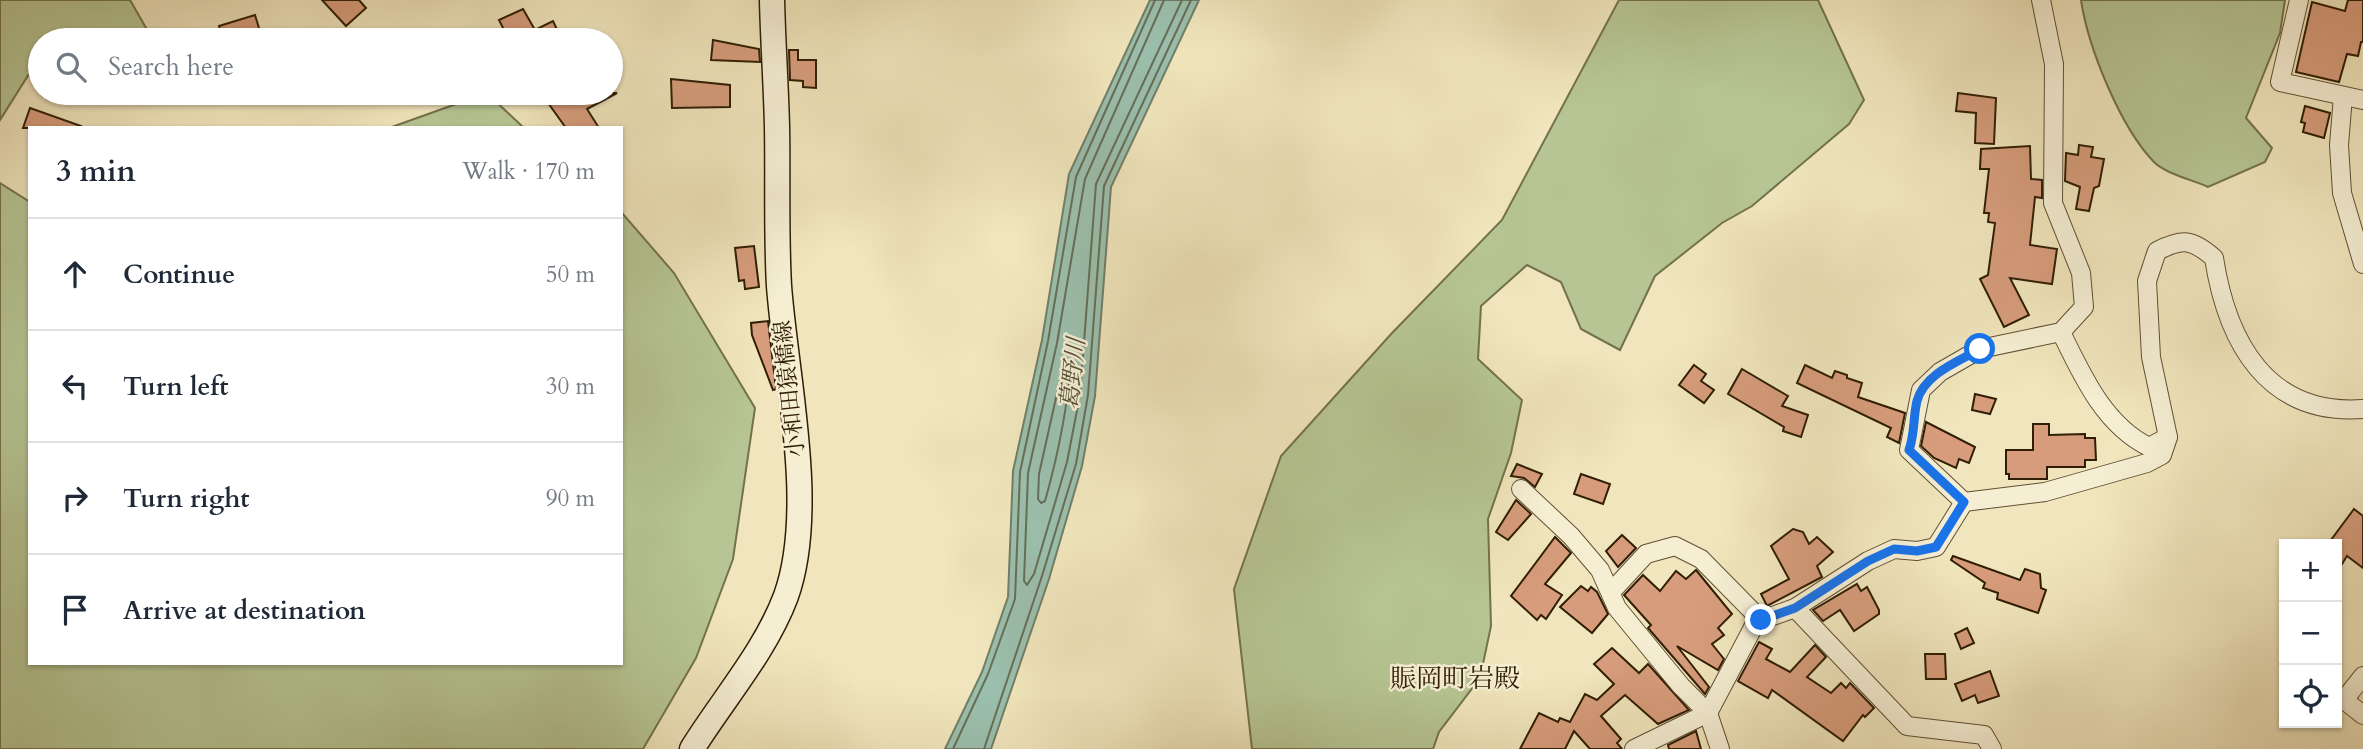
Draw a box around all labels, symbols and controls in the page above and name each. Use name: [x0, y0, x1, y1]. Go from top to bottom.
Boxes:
search box: [28, 28, 623, 105]
icon: search: [52, 48, 90, 86]
text: Search here: [108, 49, 234, 84]
text: 3 min: [56, 151, 136, 192]
text: Walk · 170 m: [462, 156, 595, 187]
icon: ahead: [56, 255, 94, 293]
text: Continue: [123, 257, 235, 292]
text: 50 m: [546, 259, 595, 290]
street label: 小和田猿橋線: [766, 319, 812, 459]
water label: 葛野川: [1053, 333, 1093, 412]
route start: [1964, 333, 1995, 364]
icon: left: [56, 367, 94, 405]
text: Turn left: [123, 369, 228, 404]
text: 30 m: [546, 371, 595, 402]
icon: right: [56, 479, 94, 517]
text: Turn right: [123, 481, 250, 516]
text: 90 m: [546, 483, 595, 514]
map controls: [2279, 539, 2342, 728]
button: +: [2279, 539, 2342, 602]
icon: arrive: [56, 591, 94, 629]
text: Arrive at destination: [123, 593, 366, 628]
button: −: [2279, 602, 2342, 665]
route end: [1745, 604, 1776, 635]
district label: 賑岡町岩殿: [1390, 661, 1520, 696]
button: locate: [2279, 665, 2342, 728]

